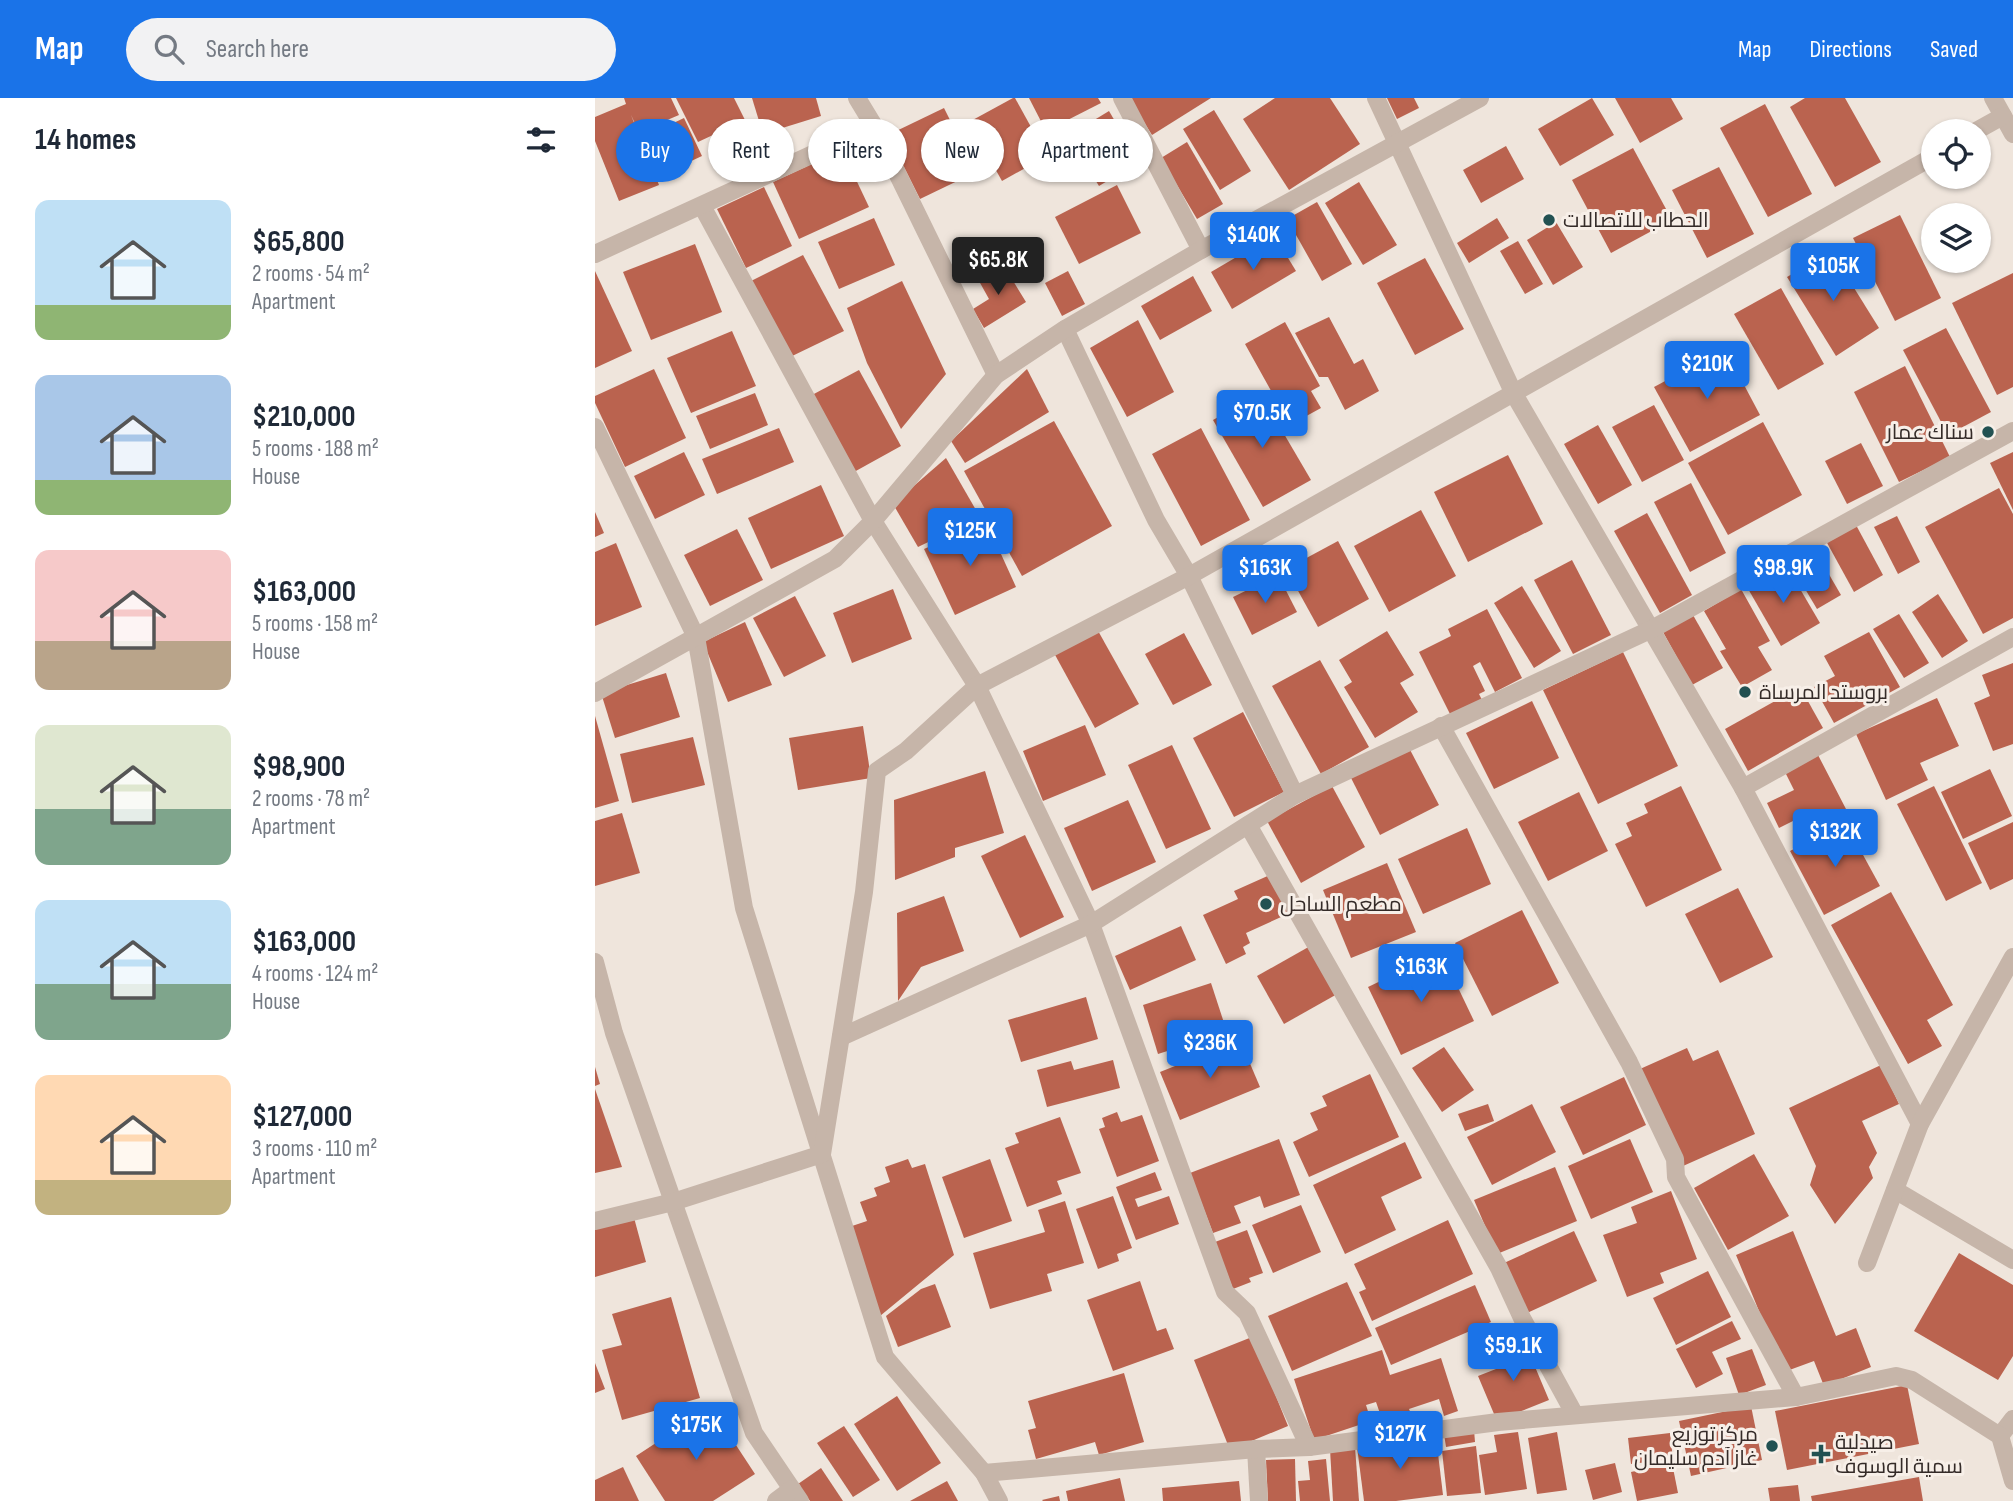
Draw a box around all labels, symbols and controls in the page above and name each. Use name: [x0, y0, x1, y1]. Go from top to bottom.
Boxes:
search box: [126, 18, 616, 81]
text: Map: [35, 29, 84, 69]
icon: search: [150, 30, 188, 68]
text: Search here: [206, 34, 309, 65]
text: Map: [1738, 35, 1771, 64]
text: Directions: [1809, 35, 1892, 64]
text: Saved: [1930, 35, 1978, 64]
chip: Buy: [616, 119, 694, 182]
chip: Rent: [708, 119, 794, 182]
chip: Filters: [808, 119, 907, 182]
chip: New: [921, 119, 1004, 182]
chip: Apartment: [1018, 119, 1153, 182]
map controls: [1921, 119, 1991, 273]
button: locate: [1921, 119, 1991, 189]
icon: filters: [522, 121, 560, 159]
text: 14 homes: [35, 122, 136, 158]
button: layers: [1921, 203, 1991, 273]
place label: الحطاب للاتصالات: [1563, 208, 1709, 233]
pin: $140K: [1204, 212, 1302, 272]
marker: الحطاب للاتصالات: [1541, 212, 1557, 228]
text: $140K: [1226, 221, 1280, 249]
text: $65,800: [252, 224, 345, 260]
icon: home: [91, 228, 175, 312]
pin: $65.8K: [941, 238, 1055, 297]
pin: $105K: [1784, 244, 1882, 303]
text: $65.8K: [968, 246, 1028, 274]
text: $105K: [1806, 252, 1860, 280]
text: 2 rooms · 54 m²: [252, 260, 370, 288]
text: Apartment: [252, 288, 336, 316]
pin: $210K: [1658, 342, 1756, 401]
text: $210K: [1680, 350, 1734, 378]
pin: $70.5K: [1205, 390, 1319, 450]
text: $210,000: [252, 399, 356, 435]
text: $70.5K: [1233, 399, 1291, 427]
icon: home: [91, 403, 175, 487]
place label: سناك عمار: [1885, 420, 1974, 445]
marker: سناك عمار: [1980, 424, 1996, 440]
text: 5 rooms · 188 m²: [252, 435, 379, 463]
text: House: [252, 463, 300, 491]
pin: $125K: [921, 508, 1019, 568]
text: $125K: [944, 517, 996, 545]
pin: $163K: [1216, 546, 1314, 605]
pin: $98.9K: [1726, 546, 1840, 605]
text: $163K: [1238, 554, 1292, 582]
text: $98.9K: [1753, 554, 1813, 582]
text: $163,000: [252, 574, 356, 610]
icon: home: [91, 578, 175, 662]
text: 5 rooms · 158 m²: [252, 610, 378, 638]
text: House: [252, 638, 300, 666]
place label: بروستد المرساة: [1759, 680, 1888, 705]
marker: بروستد المرساة: [1737, 684, 1753, 700]
text: $98,900: [252, 749, 345, 785]
icon: home: [91, 753, 175, 837]
text: 2 rooms · 78 m²: [252, 785, 370, 813]
pin: $132K: [1786, 810, 1884, 869]
text: Apartment: [252, 813, 336, 841]
text: $132K: [1809, 818, 1861, 846]
place label: مطعم الساحل: [1280, 892, 1402, 918]
marker: مطعم الساحل: [1258, 896, 1274, 912]
text: $163,000: [252, 924, 356, 960]
icon: home: [91, 928, 175, 1012]
pin: $163K: [1372, 944, 1470, 1004]
text: $163K: [1394, 953, 1448, 981]
text: 4 rooms · 124 m²: [252, 960, 378, 988]
text: House: [252, 988, 300, 1016]
pin: $236K: [1161, 1020, 1259, 1080]
text: $236K: [1183, 1029, 1237, 1057]
text: $127,000: [252, 1099, 352, 1135]
icon: home: [91, 1103, 175, 1187]
text: 3 rooms · 110 m²: [252, 1135, 377, 1163]
text: Apartment: [252, 1163, 336, 1191]
pin: $59.1K: [1456, 1324, 1570, 1383]
text: $59.1K: [1484, 1332, 1542, 1360]
pin: $175K: [647, 1402, 745, 1462]
text: $175K: [670, 1411, 722, 1439]
pin: $127K: [1351, 1412, 1449, 1471]
text: $127K: [1374, 1420, 1426, 1448]
place label: مركز توزيع غاز آدم سليمان: [1634, 1422, 1758, 1472]
place label: صيدلية سمية الوسوف: [1835, 1430, 1963, 1479]
marker: مركز توزيع غاز آدم سليمان: [1764, 1438, 1780, 1454]
marker: صيدلية سمية الوسوف: [1813, 1446, 1829, 1462]

